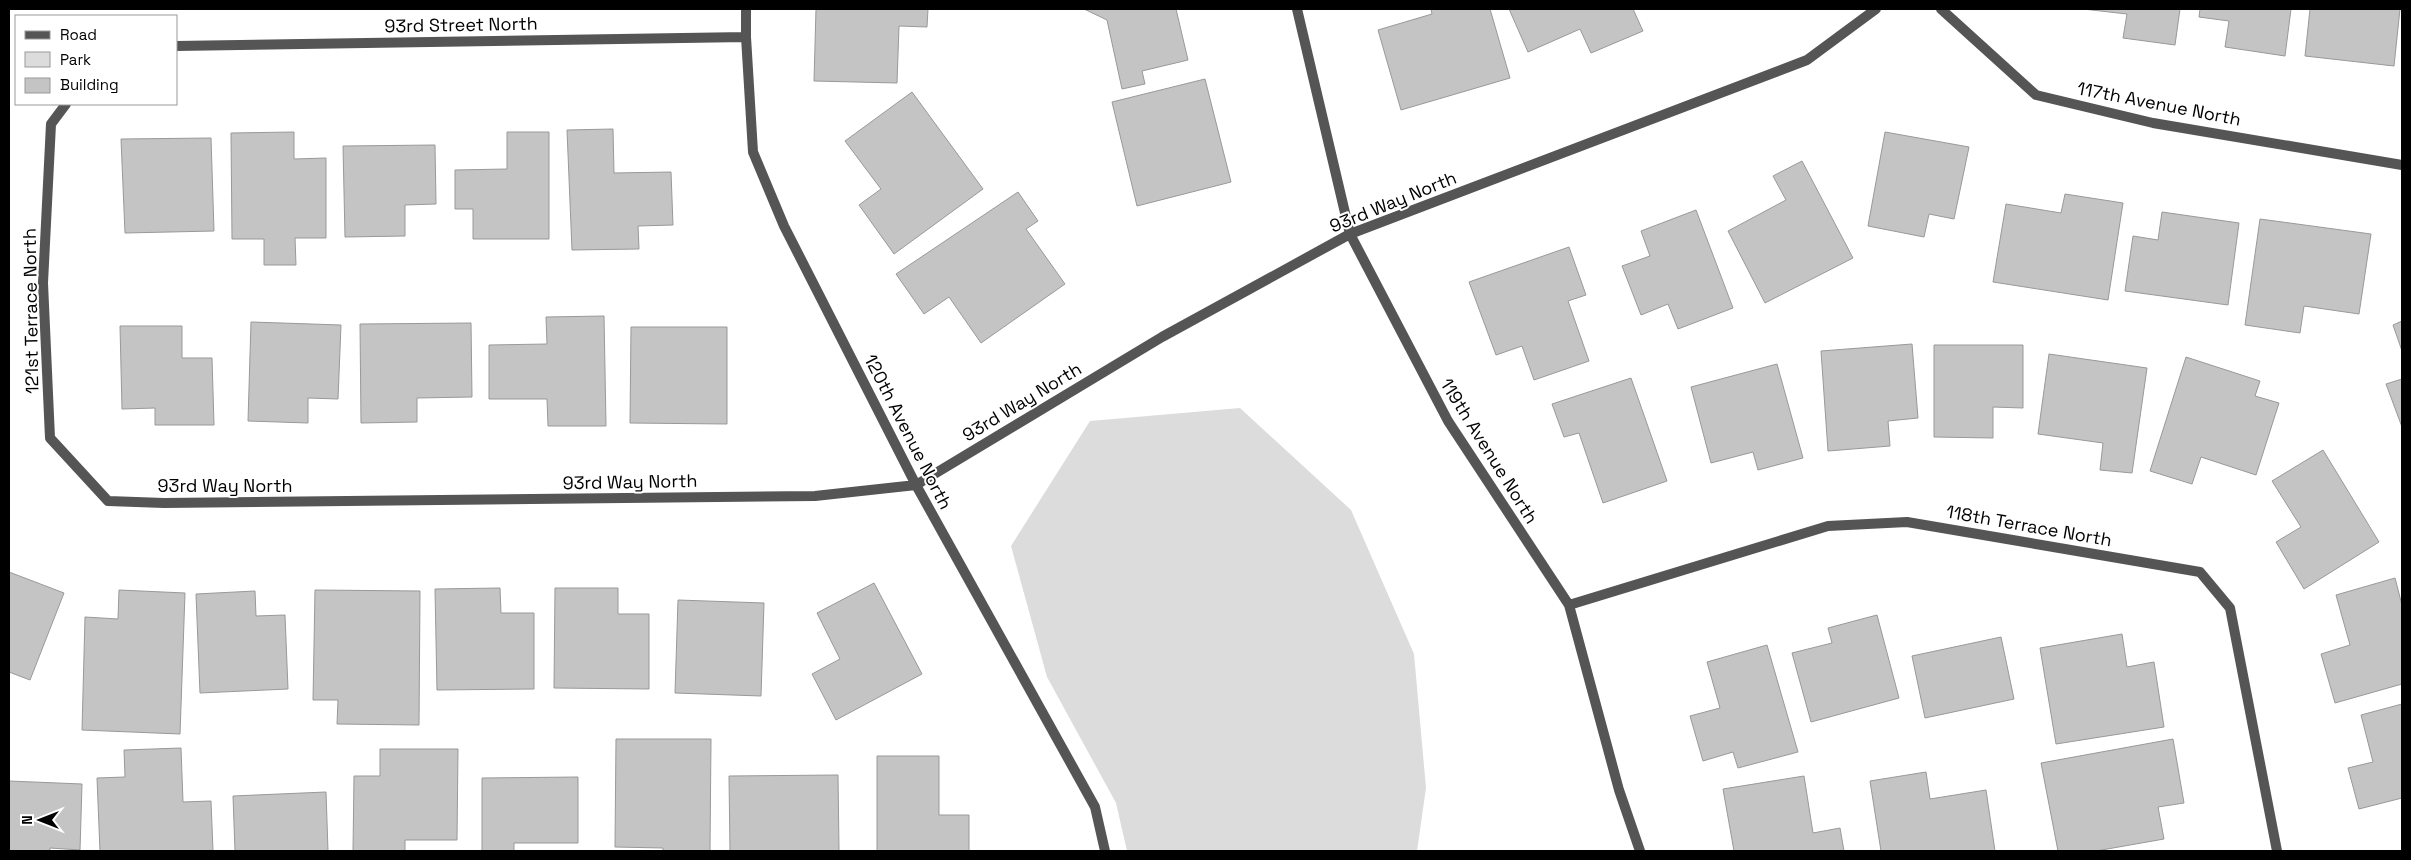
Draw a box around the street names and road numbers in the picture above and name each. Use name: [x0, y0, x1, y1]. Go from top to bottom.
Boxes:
street label: 93rd Street North: [384, 12, 538, 37]
street label: 117th Avenue North: [2075, 76, 2243, 131]
street label: 93rd Way North: [1326, 166, 1460, 237]
street label: 121st Terrace North: [18, 228, 43, 394]
street label: 120th Avenue North: [859, 350, 958, 513]
street label: 93rd Way North: [958, 357, 1086, 446]
street label: 119th Avenue North: [1435, 374, 1543, 528]
street label: 93rd Way North: [562, 469, 698, 494]
street label: 93rd Way North: [158, 474, 292, 497]
street label: 118th Terrace North: [1944, 500, 2114, 551]

